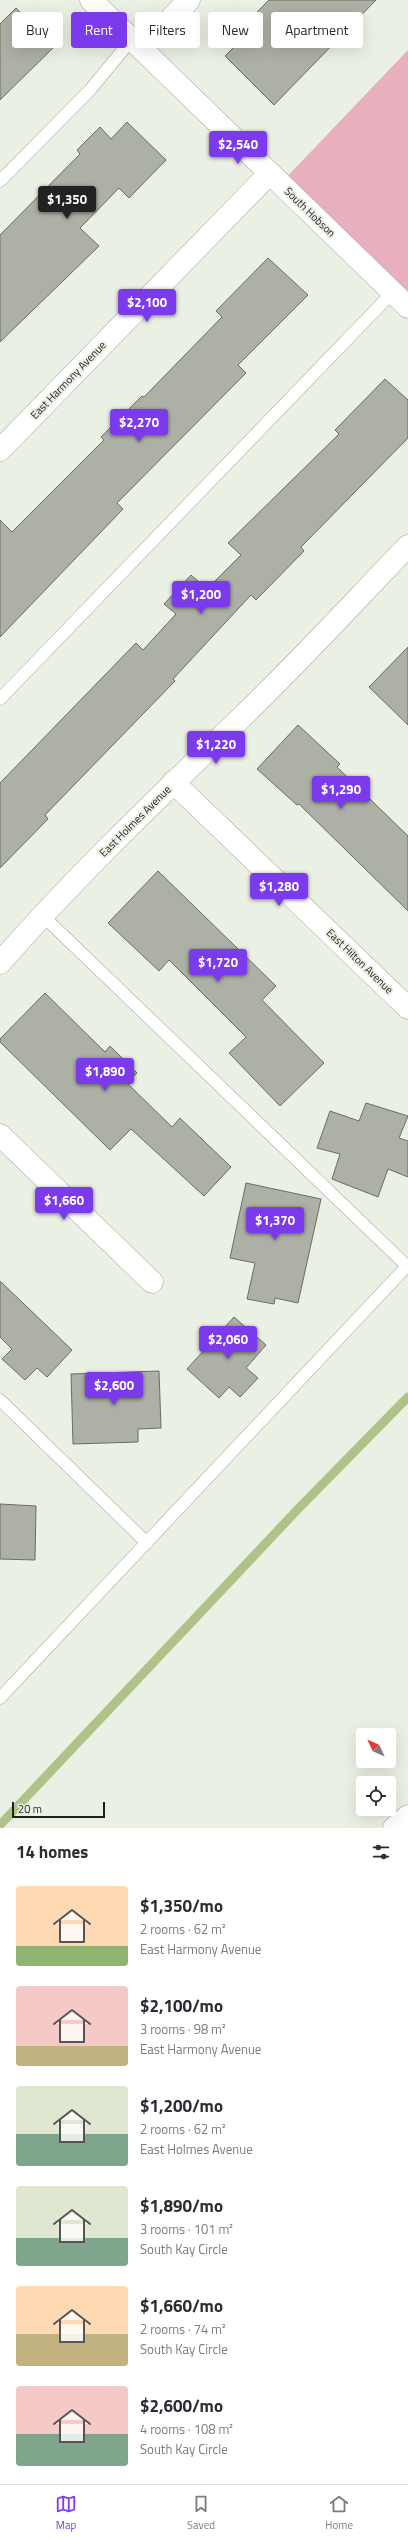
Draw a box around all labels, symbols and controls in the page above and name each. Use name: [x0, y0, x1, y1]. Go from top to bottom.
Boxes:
chip: Buy: [12, 12, 63, 48]
chip: Rent: [71, 12, 127, 48]
chip: Filters: [135, 12, 200, 48]
chip: New: [208, 12, 263, 48]
chip: Apartment: [271, 12, 363, 48]
pin: $2,540: [205, 131, 271, 165]
text: $2,540: [218, 134, 258, 154]
street label: South Hobson: [281, 183, 339, 241]
pin: $1,350: [34, 186, 100, 220]
text: $1,350: [47, 189, 87, 209]
pin: $2,100: [114, 289, 180, 323]
text: $2,100: [127, 292, 167, 312]
street label: East Harmony Avenue: [27, 337, 110, 423]
pin: $2,270: [106, 409, 172, 443]
text: $2,270: [119, 412, 159, 432]
pin: $1,200: [168, 581, 234, 615]
text: $1,200: [181, 584, 221, 604]
pin: $1,220: [183, 731, 249, 765]
text: $1,220: [196, 734, 236, 754]
pin: $1,290: [308, 776, 374, 810]
text: $1,290: [321, 779, 361, 799]
street label: East Holmes Avenue: [96, 781, 175, 860]
pin: $1,280: [246, 873, 312, 907]
text: $1,280: [259, 876, 299, 896]
street label: East Hilton Avenue: [323, 925, 397, 998]
pin: $1,720: [185, 949, 251, 983]
text: $1,720: [198, 952, 238, 972]
pin: $1,890: [72, 1058, 138, 1092]
text: $1,890: [85, 1061, 125, 1081]
pin: $1,660: [31, 1187, 97, 1221]
text: $1,660: [44, 1190, 84, 1210]
pin: $1,370: [242, 1207, 308, 1241]
text: $1,370: [255, 1210, 295, 1230]
pin: $2,060: [195, 1326, 261, 1360]
text: $2,060: [208, 1329, 248, 1349]
pin: $2,600: [81, 1372, 147, 1406]
text: $2,600: [94, 1375, 134, 1395]
north arrow: [356, 1728, 396, 1768]
map controls: [356, 1728, 396, 1816]
button: locate: [356, 1776, 396, 1816]
scale bar: [12, 1800, 105, 1819]
text: 20 m: [18, 1801, 42, 1817]
text: 14 homes: [16, 1839, 88, 1865]
icon: filters: [370, 1841, 392, 1863]
text: $1,350/mo: [140, 1893, 223, 1919]
icon: home: [48, 1902, 96, 1950]
text: 2 rooms · 62 m²: [140, 1919, 226, 1939]
text: East Harmony Avenue: [140, 1939, 261, 1959]
text: $2,100/mo: [140, 1993, 223, 2019]
icon: home: [48, 2002, 96, 2050]
text: 3 rooms · 98 m²: [140, 2019, 226, 2039]
text: East Harmony Avenue: [140, 2039, 261, 2059]
text: $1,200/mo: [140, 2093, 223, 2119]
icon: home: [48, 2102, 96, 2150]
text: 2 rooms · 62 m²: [140, 2119, 226, 2139]
text: East Holmes Avenue: [140, 2139, 253, 2159]
text: $1,890/mo: [140, 2193, 223, 2219]
icon: home: [48, 2202, 96, 2250]
text: 3 rooms · 101 m²: [140, 2219, 233, 2239]
text: South Kay Circle: [140, 2239, 228, 2259]
text: $1,660/mo: [140, 2293, 223, 2319]
icon: home: [48, 2302, 96, 2350]
text: 2 rooms · 74 m²: [140, 2319, 226, 2339]
text: South Kay Circle: [140, 2339, 228, 2359]
text: $2,600/mo: [140, 2393, 223, 2419]
icon: home: [48, 2402, 96, 2450]
text: 4 rooms · 108 m²: [140, 2419, 233, 2439]
text: South Kay Circle: [140, 2439, 228, 2459]
tab: Map: [55, 2493, 77, 2533]
tab: Saved: [187, 2493, 215, 2533]
tab: Home: [325, 2493, 353, 2533]

